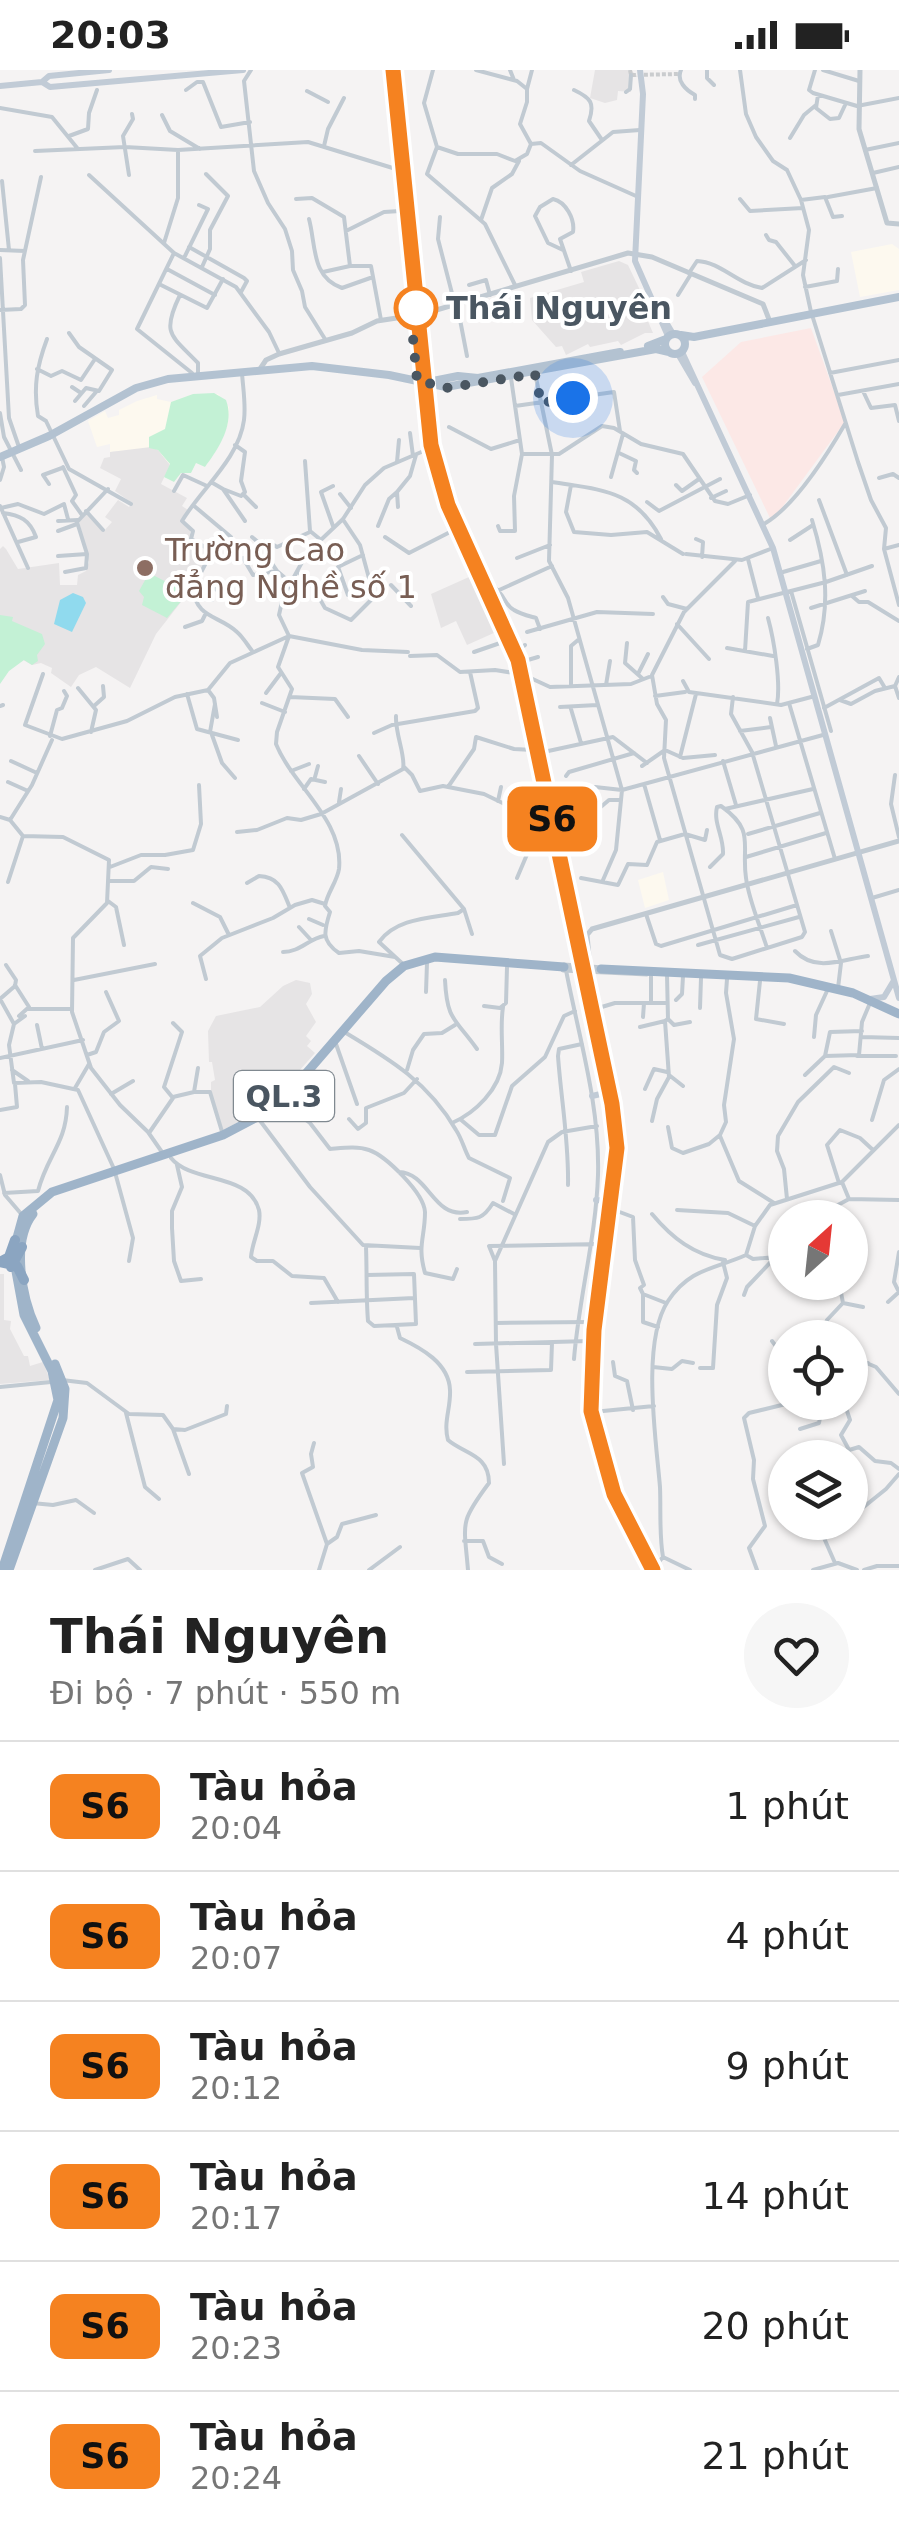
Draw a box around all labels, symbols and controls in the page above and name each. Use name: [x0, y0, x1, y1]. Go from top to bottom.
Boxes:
text: 20:03: [50, 13, 171, 57]
marker: Thái Nguyên: [395, 287, 437, 329]
place label: Thái Nguyên: [446, 289, 672, 327]
your location: [548, 373, 598, 423]
place label: Trường Cao đẳng Nghề số 1: [164, 531, 417, 606]
marker: Trường Cao đẳng Nghề số 1: [134, 557, 156, 579]
line badge: S6: [507, 786, 597, 852]
text: S6: [527, 799, 577, 839]
road number: QL.3: [234, 1071, 334, 1121]
north arrow: [768, 1200, 868, 1300]
map controls: [768, 1200, 868, 1540]
button: locate: [768, 1320, 868, 1420]
button: layers: [768, 1440, 868, 1540]
button: heart: [744, 1603, 849, 1708]
text: Thái Nguyên: [50, 1608, 389, 1664]
text: Đi bộ · 7 phút · 550 m: [50, 1674, 401, 1712]
text: Tàu hỏa: [190, 1765, 358, 1809]
text: 1 phút: [726, 1784, 849, 1828]
text: S6: [80, 1786, 130, 1826]
text: 20:04: [190, 1809, 282, 1847]
text: Tàu hỏa: [190, 1895, 358, 1939]
text: 4 phút: [726, 1914, 849, 1958]
text: S6: [80, 1916, 130, 1956]
text: 20:07: [190, 1939, 282, 1977]
text: Tàu hỏa: [190, 2025, 358, 2069]
text: 9 phút: [726, 2044, 849, 2088]
text: S6: [80, 2046, 130, 2086]
text: 20:12: [190, 2069, 282, 2107]
text: Tàu hỏa: [190, 2155, 358, 2199]
text: 14 phút: [701, 2174, 849, 2218]
text: S6: [80, 2176, 130, 2216]
text: 20:17: [190, 2199, 282, 2237]
text: Tàu hỏa: [190, 2285, 358, 2329]
text: 20 phút: [701, 2304, 849, 2348]
text: S6: [80, 2306, 130, 2346]
text: 20:23: [190, 2329, 282, 2367]
text: Tàu hỏa: [190, 2415, 358, 2459]
text: 21 phút: [701, 2434, 849, 2478]
text: S6: [80, 2436, 130, 2476]
text: 20:24: [190, 2459, 282, 2497]

